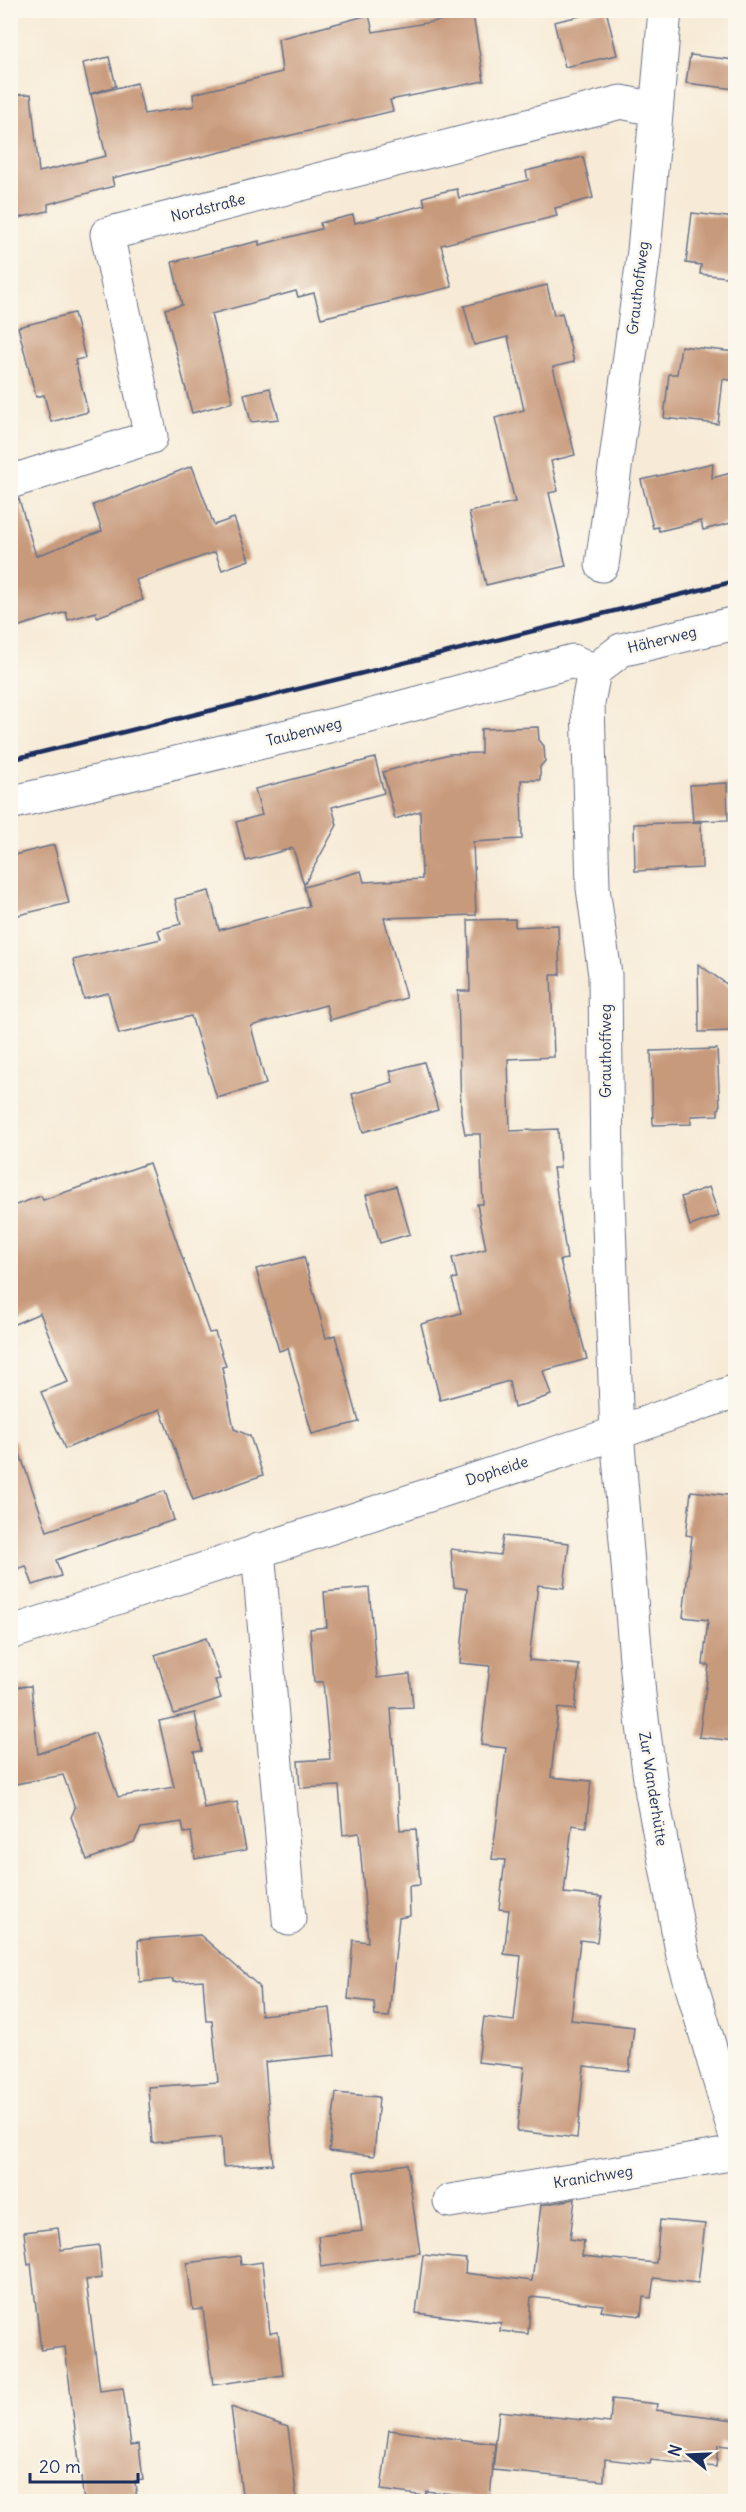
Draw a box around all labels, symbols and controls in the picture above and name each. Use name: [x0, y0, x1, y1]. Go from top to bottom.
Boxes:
street label: Nordstraße: [169, 189, 247, 226]
street label: Grauthoffweg: [622, 240, 653, 336]
street label: Häherweg: [625, 622, 698, 657]
street label: Taubenweg: [264, 713, 344, 750]
street label: Grauthoffweg: [596, 1004, 615, 1098]
street label: Dopheide: [463, 1452, 530, 1490]
street label: Zur Wanderhütte: [635, 1730, 672, 1847]
street label: Kranichweg: [552, 2161, 634, 2192]
north arrow: [659, 2425, 719, 2485]
text: N: [664, 2442, 686, 2459]
scale bar: [30, 2446, 138, 2484]
text: 20 m: [39, 2455, 81, 2478]

